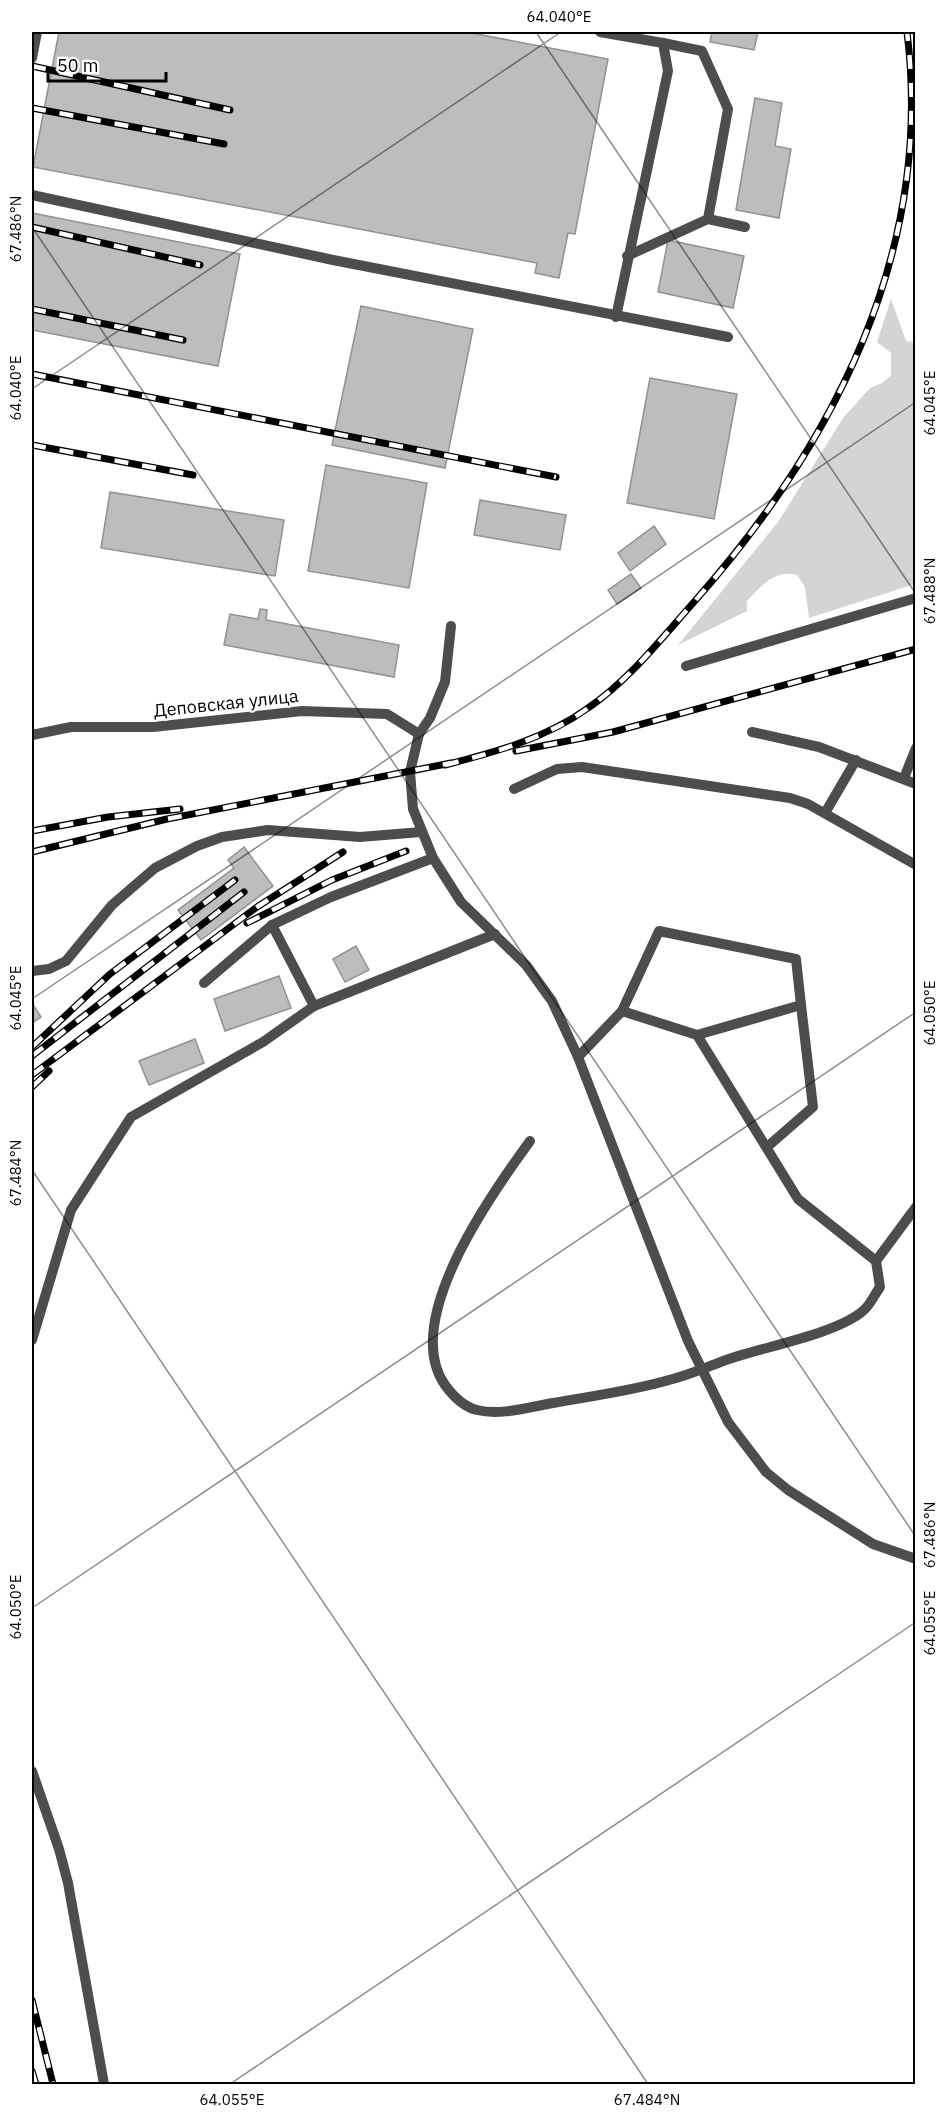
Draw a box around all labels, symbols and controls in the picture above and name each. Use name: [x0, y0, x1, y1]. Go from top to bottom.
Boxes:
text: 64.040°E: [527, 7, 591, 26]
scale bar: [48, 45, 166, 83]
text: 50 m: [57, 54, 99, 77]
text: 67.486°N: [6, 196, 25, 262]
text: 64.040°E: [6, 356, 25, 420]
text: 64.045°E: [920, 371, 939, 435]
text: 67.488°N: [920, 558, 939, 624]
street label: Деповская улица: [152, 684, 300, 722]
text: 64.045°E: [6, 966, 25, 1030]
text: 64.050°E: [920, 981, 939, 1045]
text: 67.484°N: [6, 1140, 25, 1206]
text: 67.486°N: [920, 1502, 939, 1568]
text: 64.050°E: [6, 1575, 25, 1639]
text: 64.055°E: [920, 1591, 939, 1655]
text: 64.055°E: [200, 2090, 264, 2109]
text: 67.484°N: [614, 2090, 680, 2109]

